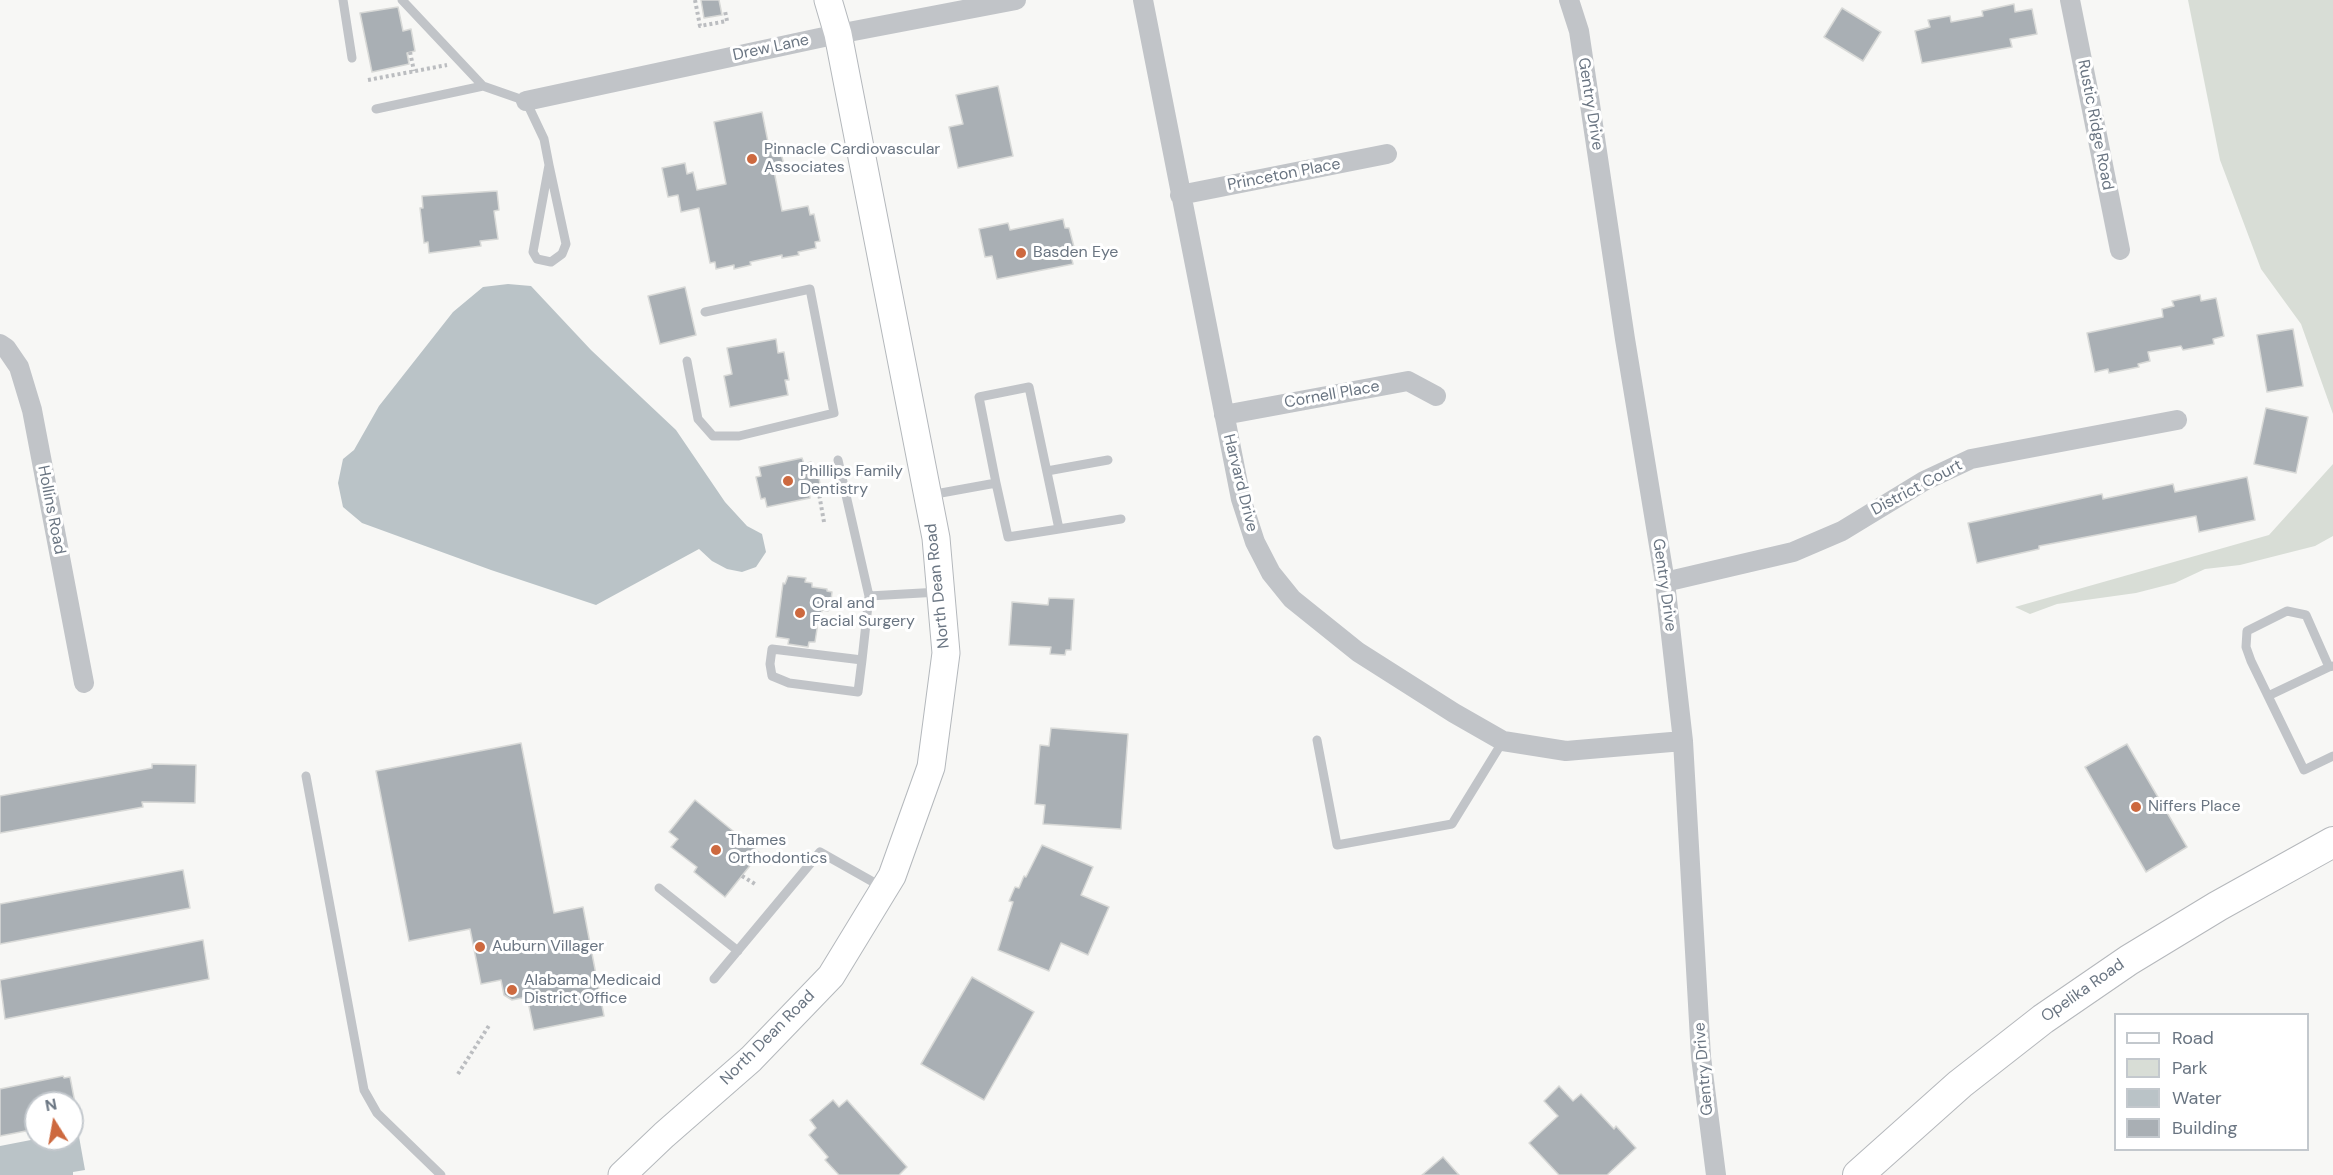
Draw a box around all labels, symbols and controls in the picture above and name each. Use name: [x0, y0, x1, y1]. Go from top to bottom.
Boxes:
street label: Drew Lane: [731, 31, 811, 65]
street label: Gentry Drive: [1573, 56, 1607, 152]
street label: Rustic Ridge Road: [2073, 58, 2117, 192]
place label: Pinnacle Cardiovascular Associates: [764, 140, 940, 178]
marker: Pinnacle Cardiovascular Associates: [745, 152, 759, 166]
street label: Princeton Place: [1226, 155, 1342, 195]
place label: Basden Eye: [1033, 243, 1118, 263]
marker: Basden Eye: [1014, 246, 1028, 260]
street label: Cornell Place: [1283, 377, 1381, 413]
street label: Harvard Drive: [1219, 432, 1261, 534]
street label: District Court: [1868, 456, 1966, 520]
place label: Phillips Family Dentistry: [800, 462, 903, 500]
street label: Hollins Road: [33, 464, 69, 556]
marker: Phillips Family Dentistry: [781, 474, 795, 488]
street label: North Dean Road: [922, 523, 954, 649]
street label: Gentry Drive: [1648, 537, 1680, 633]
place label: Oral and Facial Surgery: [812, 594, 915, 632]
marker: Oral and Facial Surgery: [793, 606, 807, 620]
place label: Niffers Place: [2148, 797, 2241, 817]
marker: Niffers Place: [2129, 800, 2143, 814]
place label: Thames Orthodontics: [728, 831, 827, 869]
marker: Thames Orthodontics: [709, 843, 723, 857]
place label: Auburn Villager: [492, 937, 604, 957]
marker: Auburn Villager: [473, 940, 487, 954]
street label: Opelika Road: [2038, 955, 2128, 1027]
place label: Alabama Medicaid District Office: [524, 971, 661, 1009]
marker: Alabama Medicaid District Office: [505, 983, 519, 997]
street label: North Dean Road: [717, 987, 819, 1089]
legend: [2114, 1013, 2309, 1151]
street label: Gentry Drive: [1690, 1022, 1718, 1116]
text: Road: [2172, 1026, 2214, 1050]
text: Park: [2172, 1056, 2208, 1080]
text: Water: [2172, 1086, 2222, 1110]
north arrow: [24, 1091, 84, 1151]
text: N: [43, 1093, 59, 1116]
text: Building: [2172, 1116, 2237, 1140]

